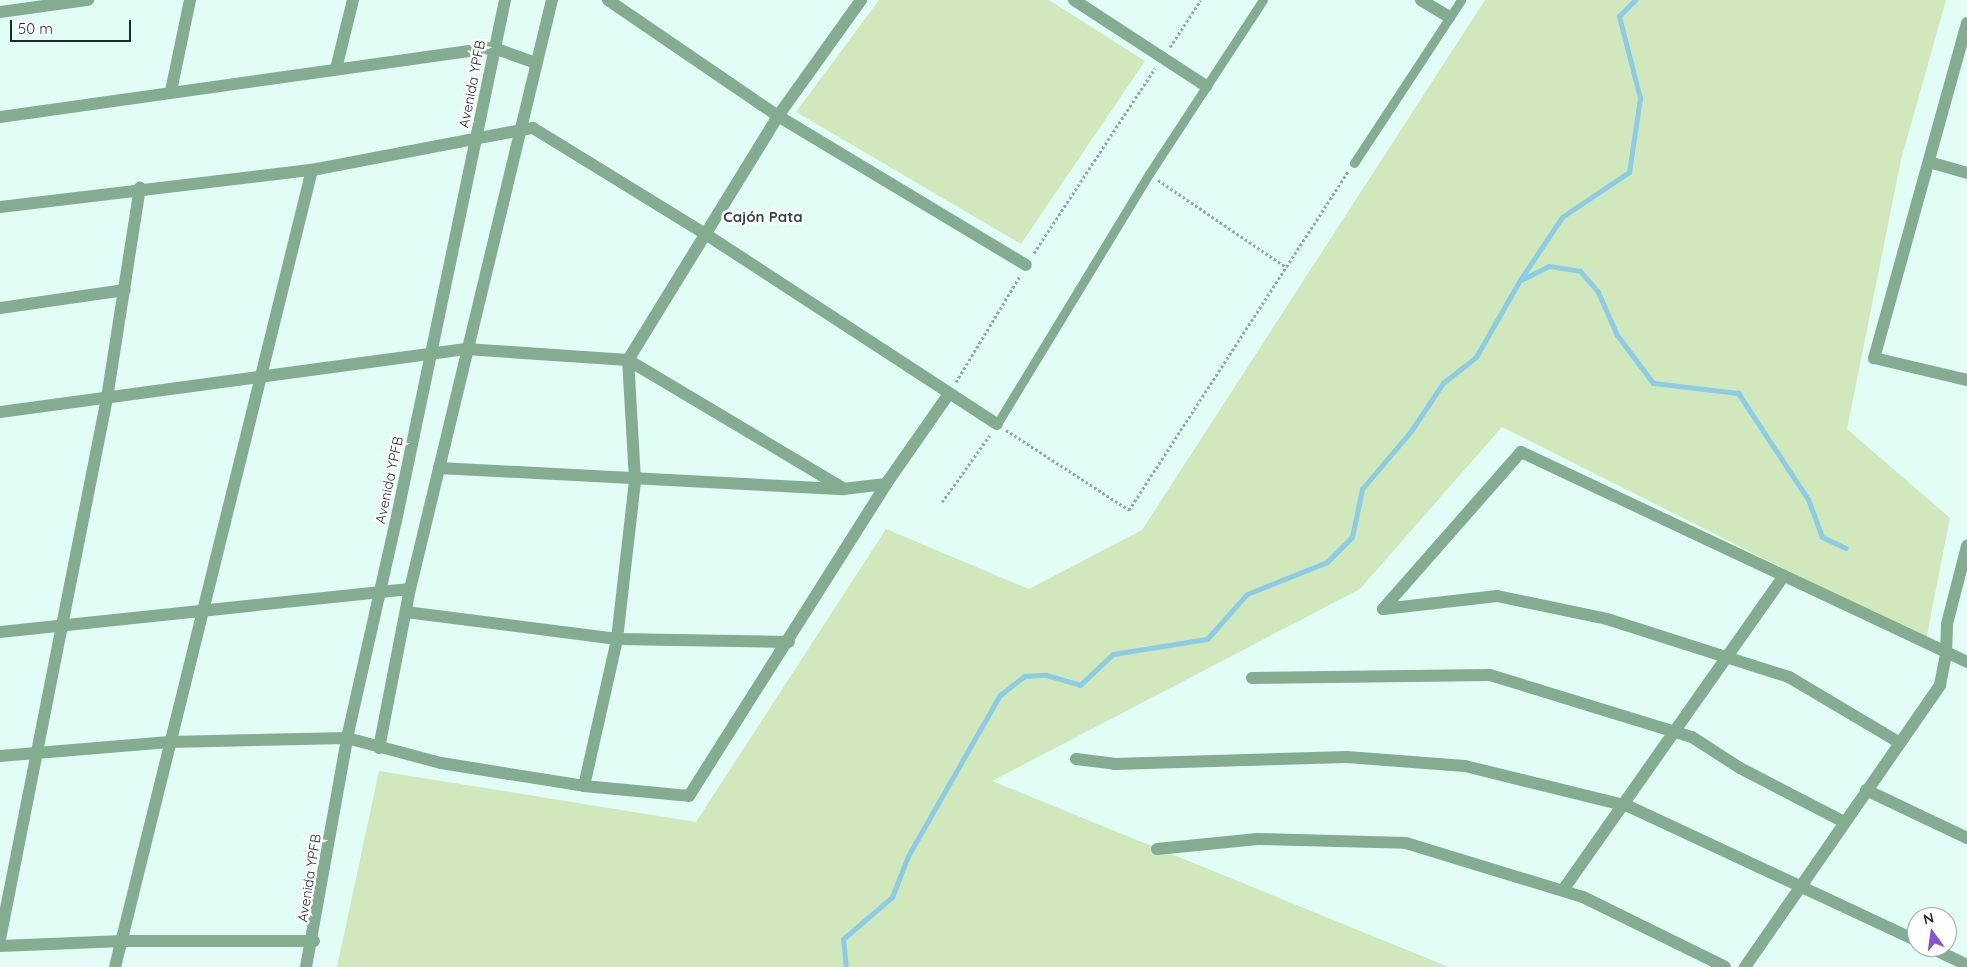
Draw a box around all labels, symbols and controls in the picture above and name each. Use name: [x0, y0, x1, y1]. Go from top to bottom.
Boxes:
scale bar: [12, 10, 134, 42]
text: 50 m: [18, 19, 53, 38]
street label: Avenida YPFB: [455, 39, 489, 129]
district label: Cajón Pata: [723, 208, 803, 226]
street label: Avenida YPFB: [372, 435, 406, 525]
street label: Avenida YPFB: [294, 833, 324, 923]
north arrow: [1907, 907, 1957, 957]
text: N: [1921, 908, 1936, 928]

